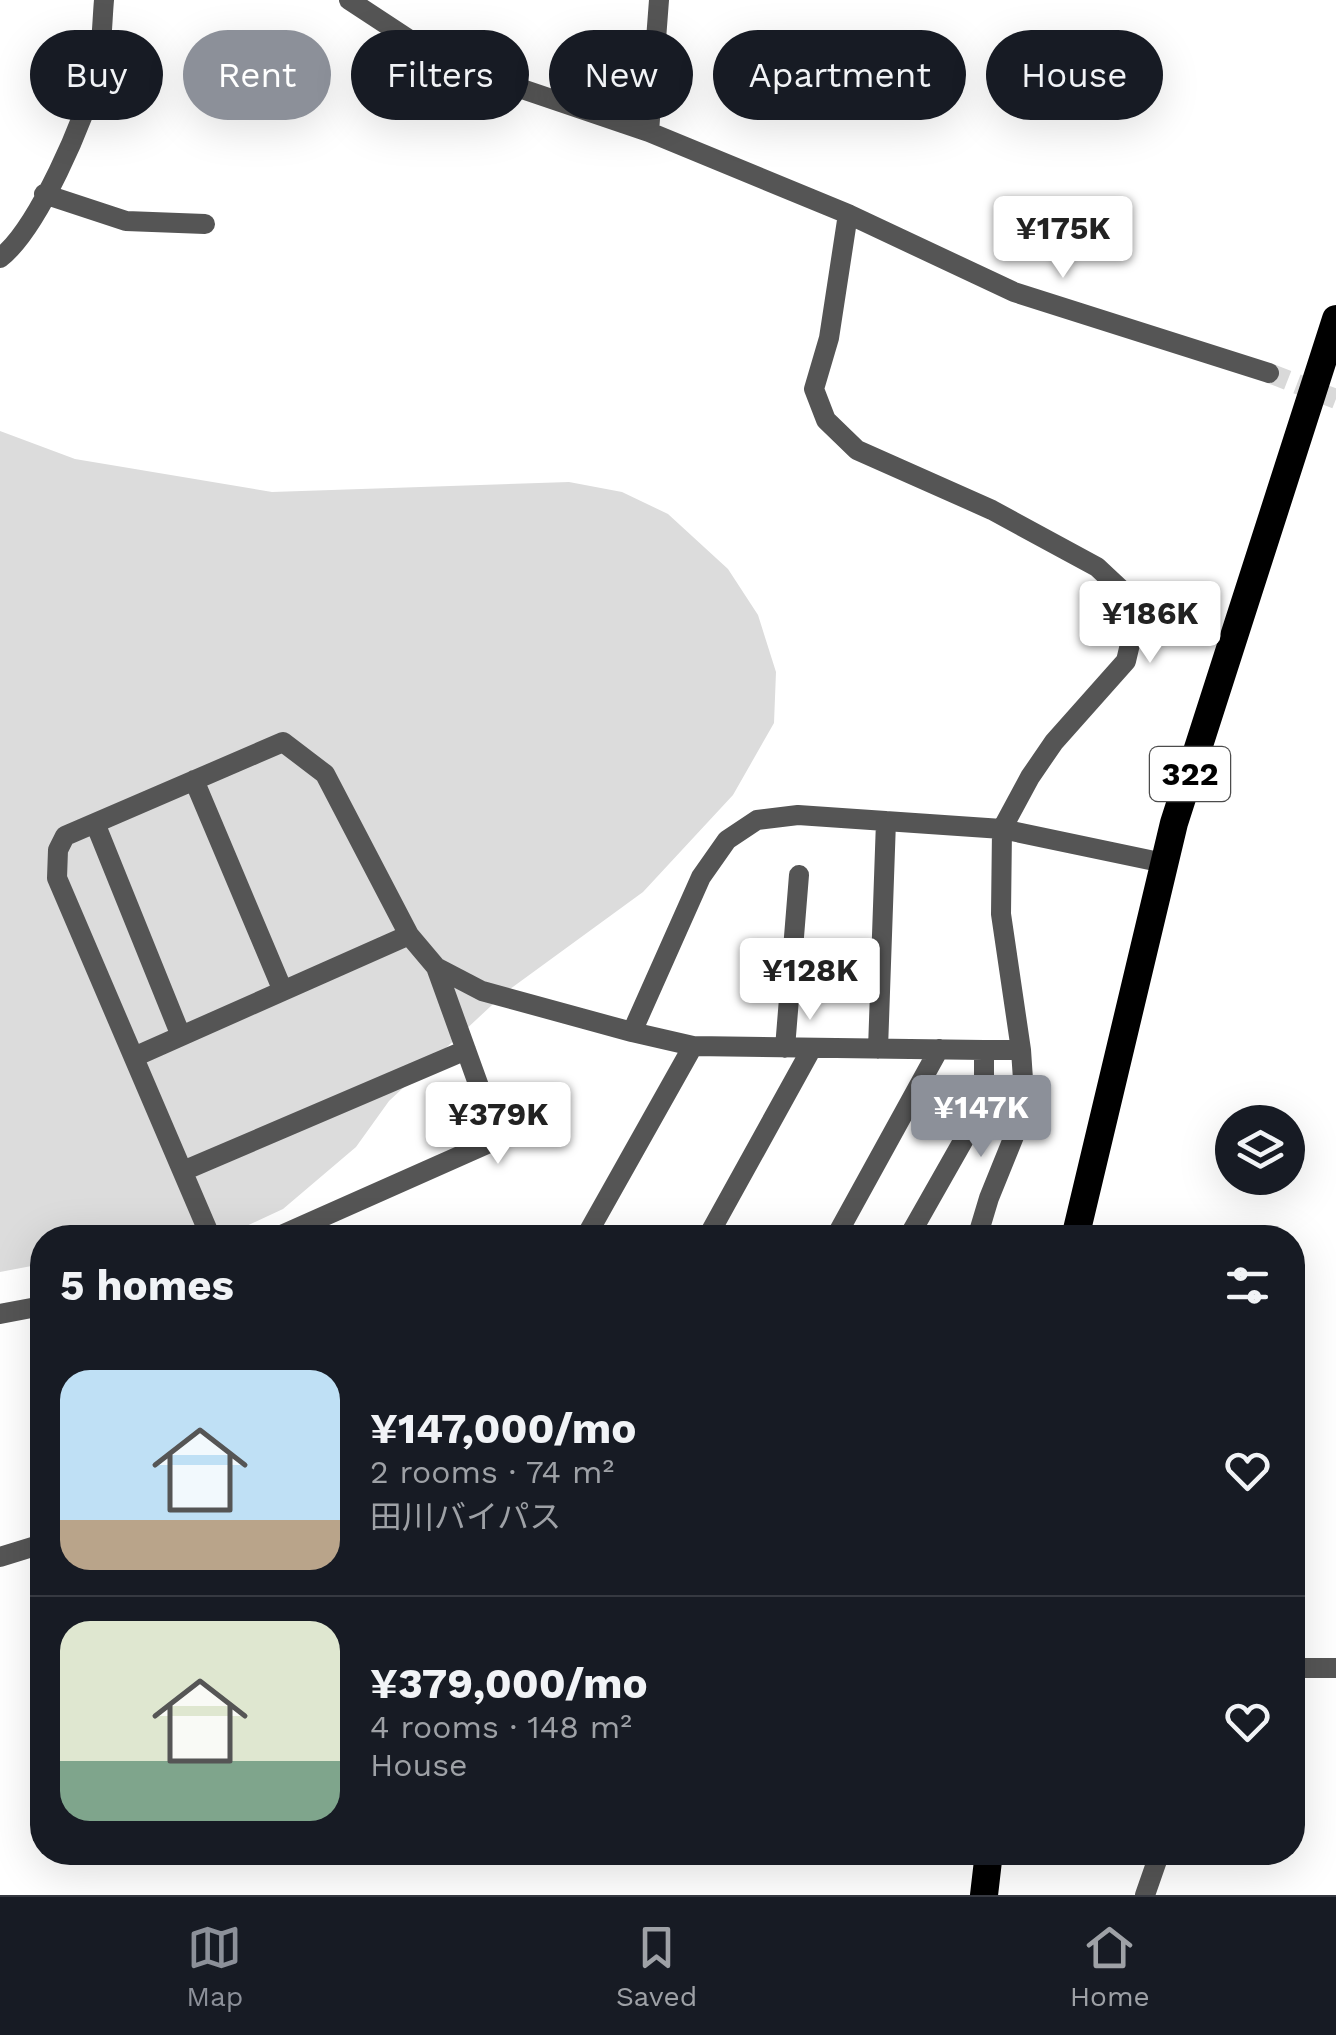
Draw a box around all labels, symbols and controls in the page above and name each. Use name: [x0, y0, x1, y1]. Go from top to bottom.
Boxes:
chip: Buy: [30, 30, 163, 120]
chip: Rent: [183, 30, 331, 120]
chip: Filters: [351, 30, 529, 120]
chip: New: [549, 30, 693, 120]
chip: Apartment: [713, 30, 966, 120]
chip: House: [986, 30, 1163, 120]
pin: ¥175K: [993, 196, 1133, 281]
text: ¥175K: [1015, 209, 1111, 247]
pin: ¥186K: [1080, 581, 1220, 666]
text: ¥186K: [1101, 594, 1199, 632]
road number: 322: [1150, 747, 1230, 801]
pin: ¥128K: [740, 938, 880, 1023]
text: ¥128K: [762, 951, 858, 989]
pin: ¥147K: [911, 1075, 1051, 1160]
pin: ¥379K: [428, 1082, 568, 1167]
text: ¥147K: [933, 1088, 1029, 1126]
text: ¥379K: [448, 1095, 548, 1133]
map controls: [1215, 1105, 1305, 1195]
button: layers: [1215, 1105, 1305, 1195]
icon: filters: [1220, 1258, 1275, 1313]
text: 5 homes: [60, 1261, 234, 1310]
text: ¥147,000/mo: [370, 1404, 636, 1453]
icon: home: [140, 1410, 260, 1530]
icon: heart: [1220, 1443, 1275, 1498]
text: 2 rooms · 74 m²: [370, 1453, 614, 1491]
text: 田川バイパス: [370, 1498, 561, 1536]
text: ¥379,000/mo: [370, 1659, 648, 1708]
icon: home: [140, 1661, 260, 1781]
icon: heart: [1220, 1694, 1275, 1749]
text: 4 rooms · 148 m²: [370, 1708, 632, 1746]
text: House: [370, 1746, 468, 1784]
tab: Map: [186, 1920, 243, 2013]
tab: Saved: [616, 1920, 697, 2013]
tab: Home: [1070, 1920, 1150, 2013]

